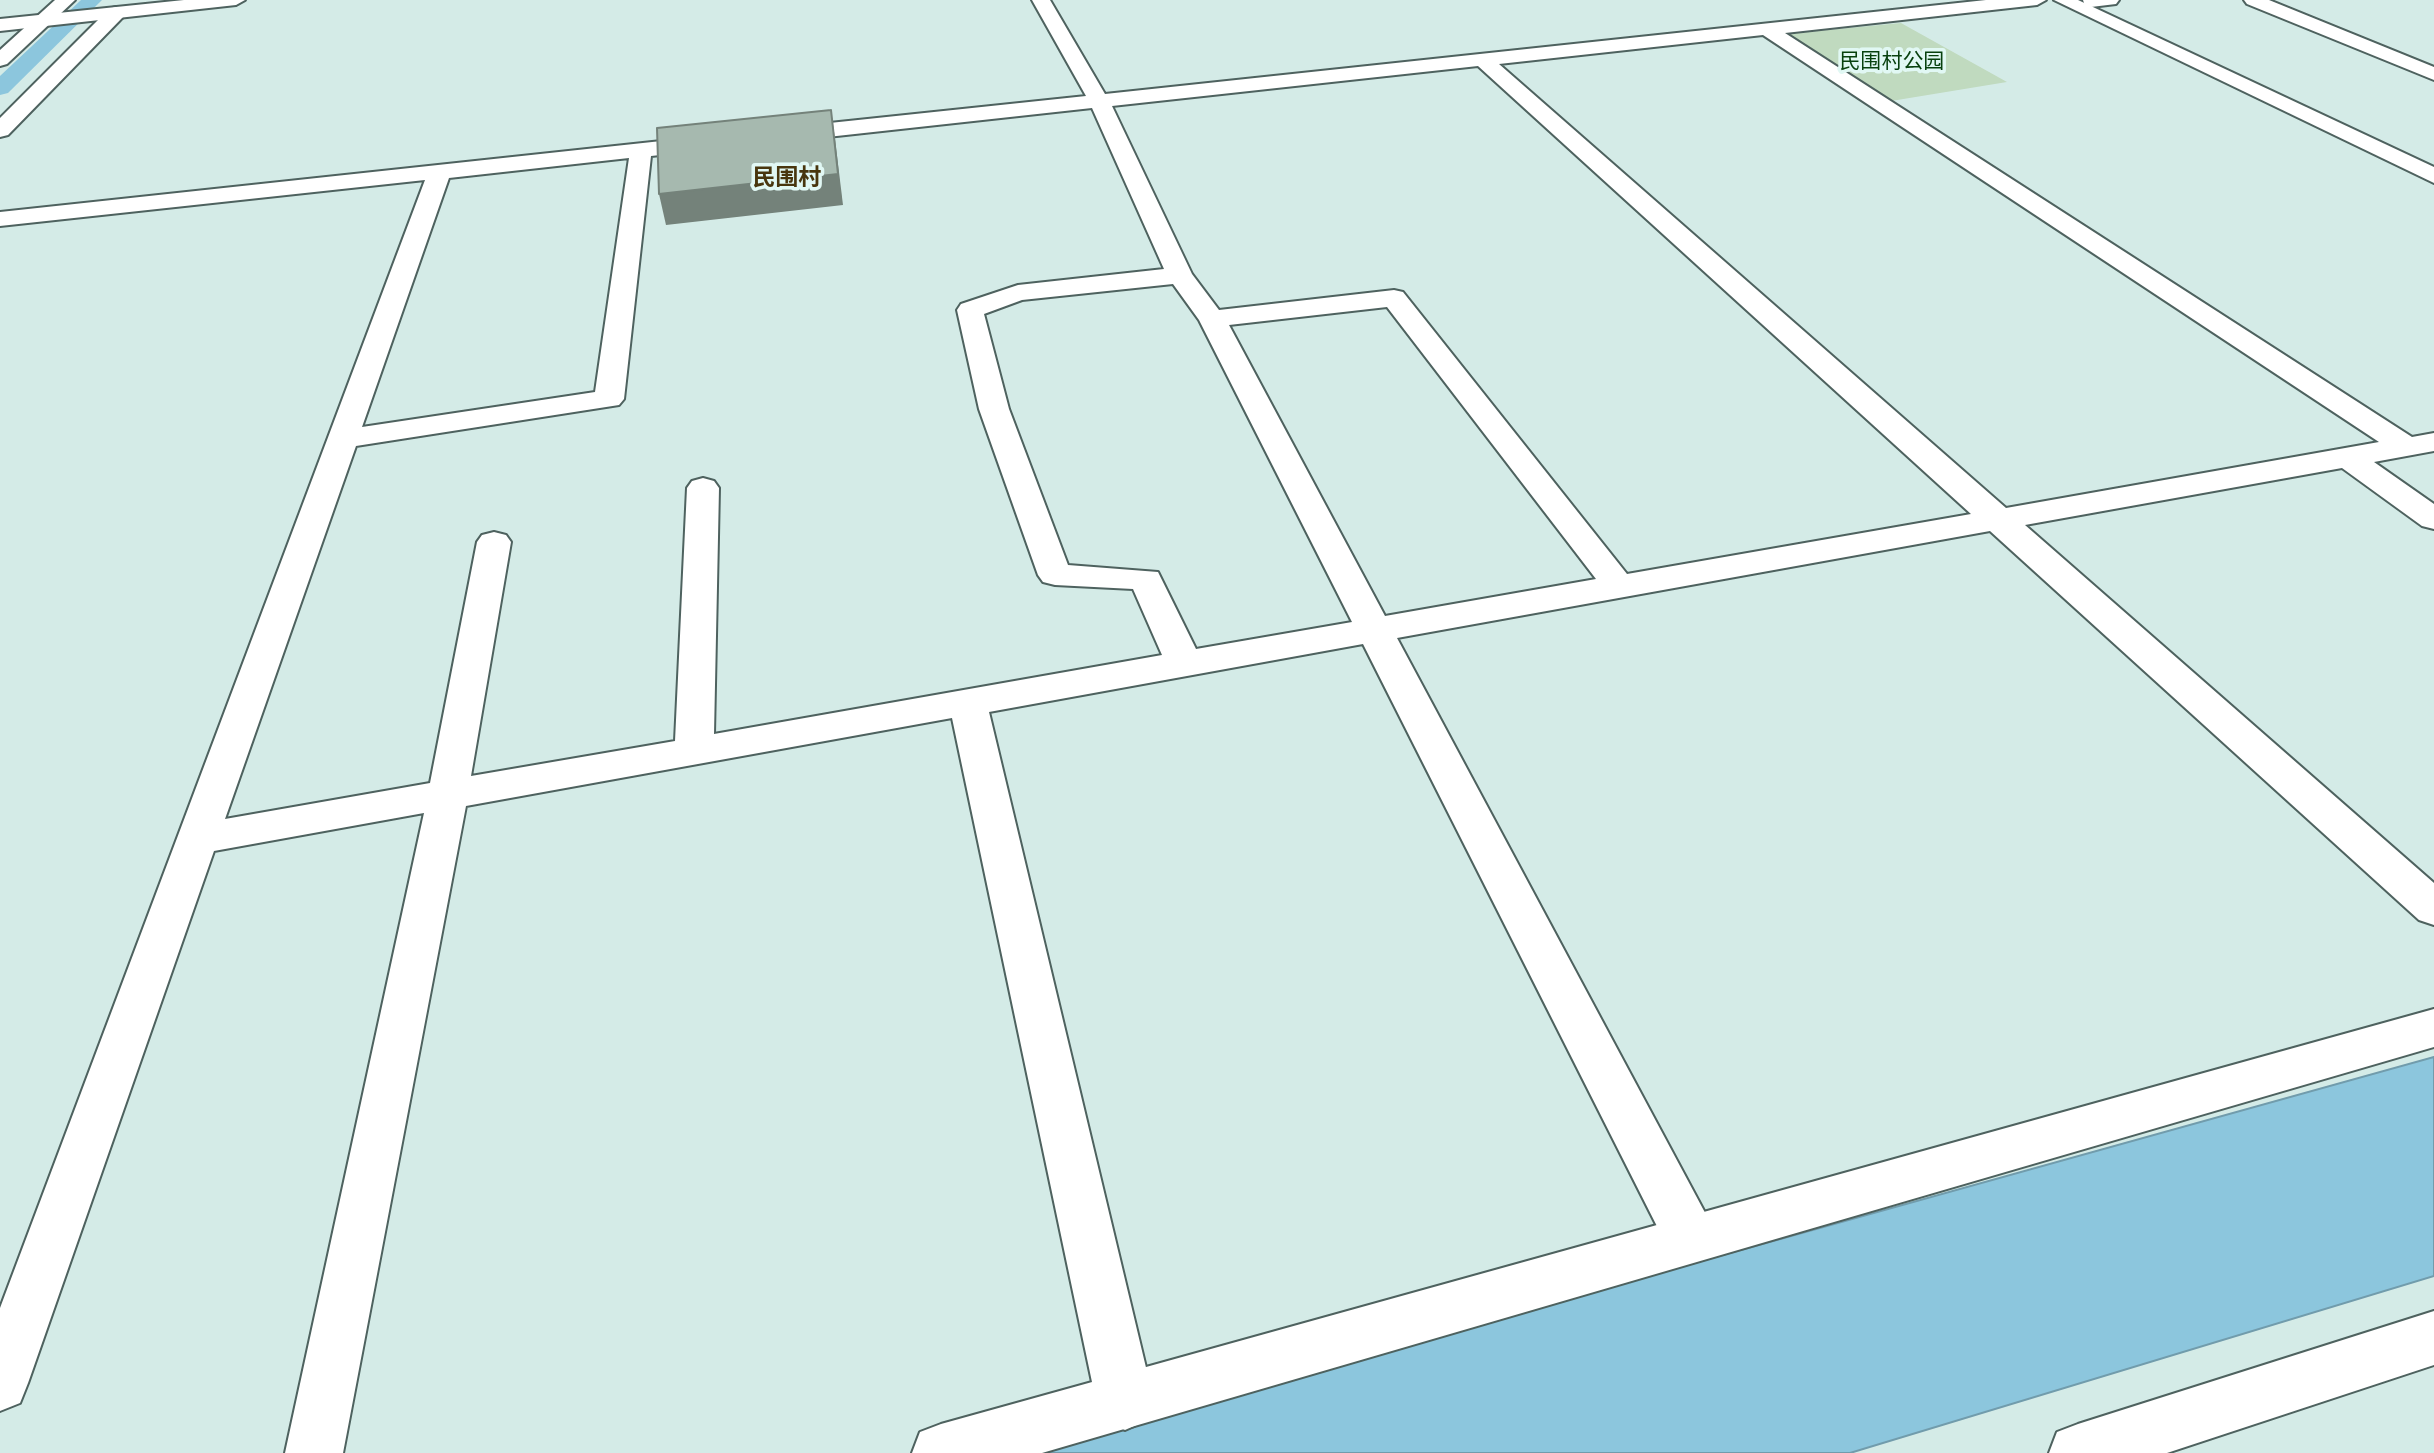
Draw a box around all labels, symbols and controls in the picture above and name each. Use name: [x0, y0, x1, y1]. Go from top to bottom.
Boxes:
park label: 民围村公园: [1840, 49, 1944, 75]
district label: 民围村: [753, 164, 821, 192]

